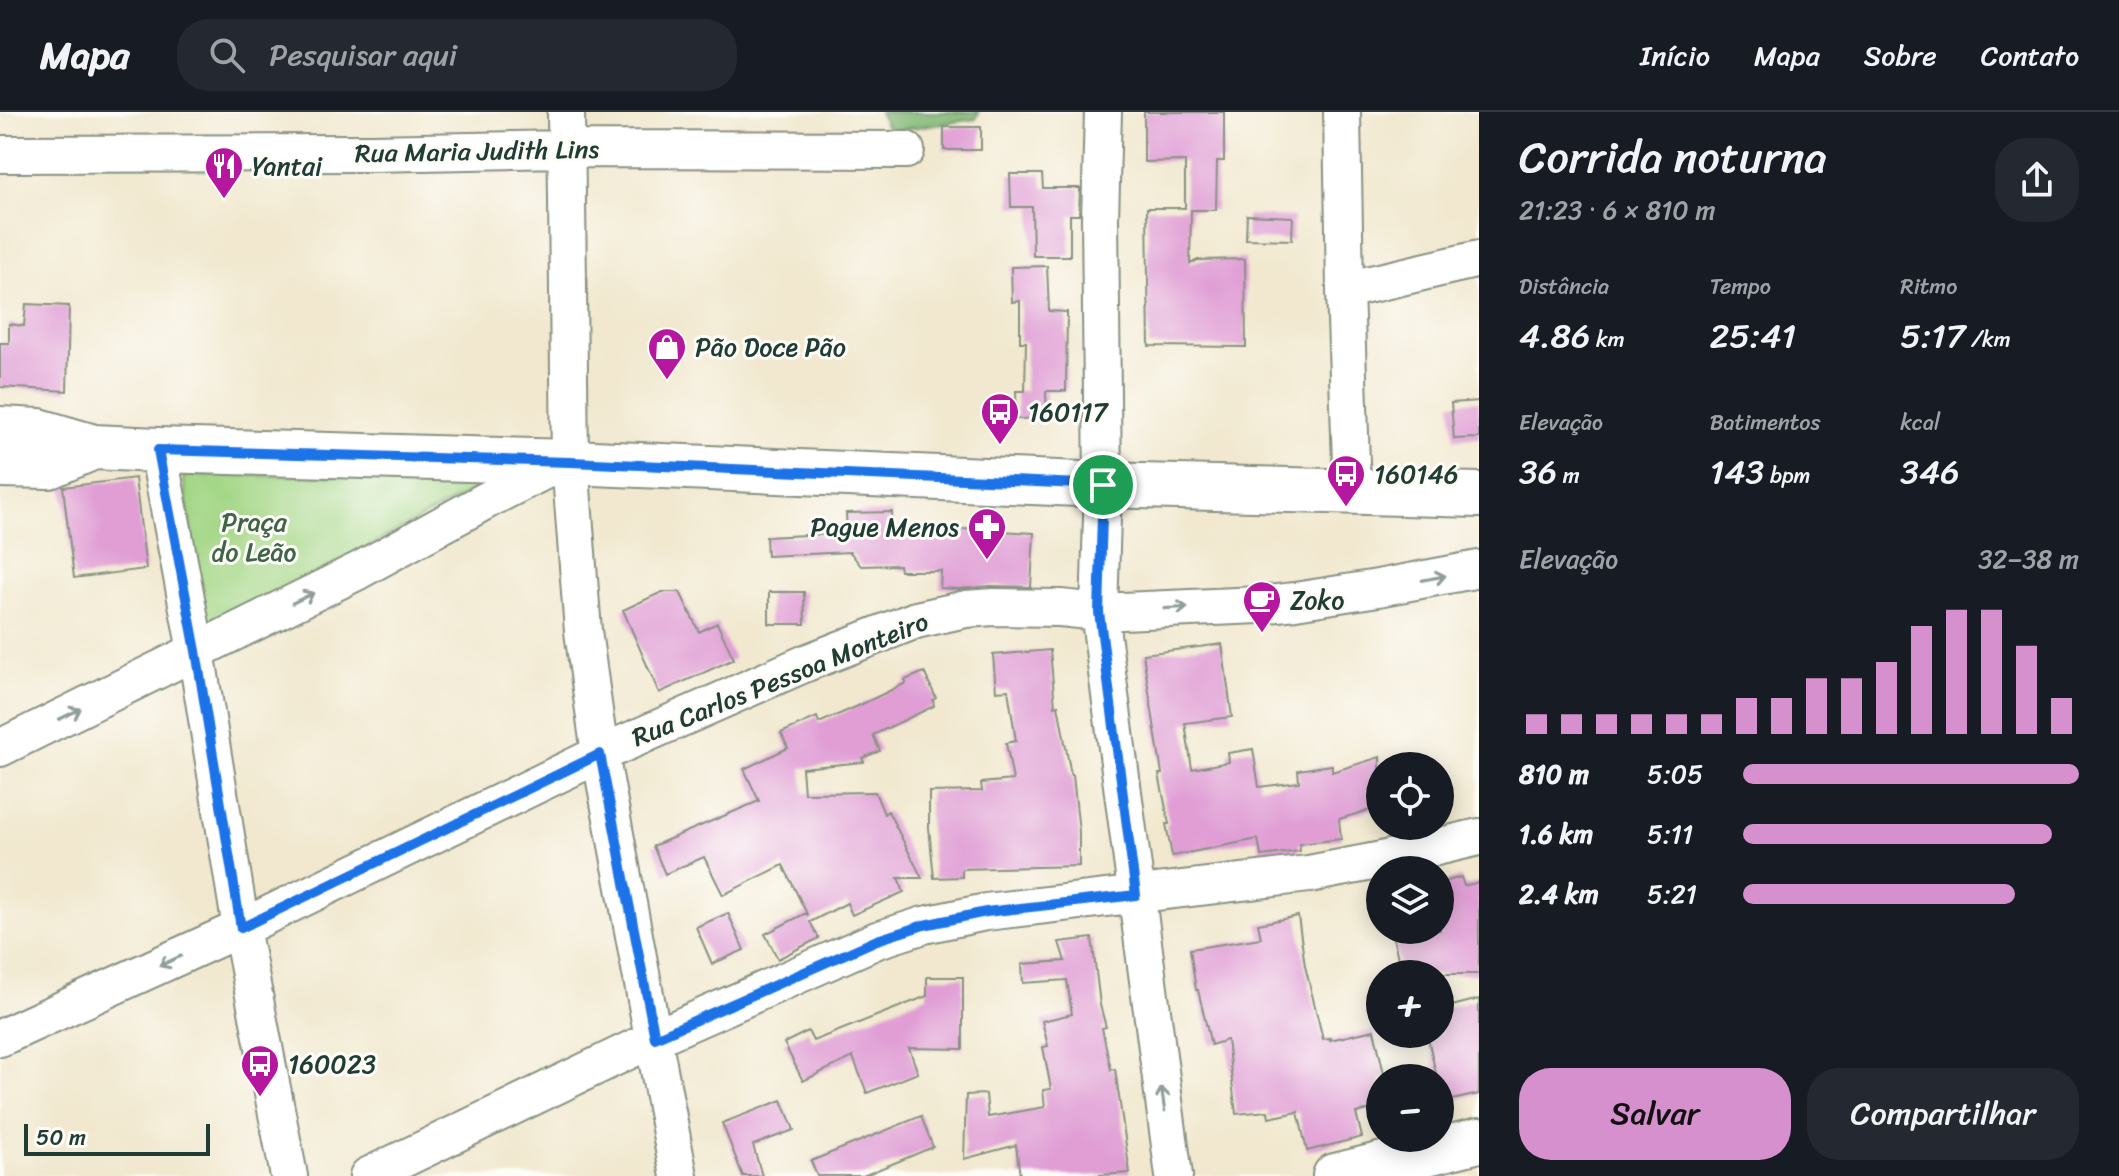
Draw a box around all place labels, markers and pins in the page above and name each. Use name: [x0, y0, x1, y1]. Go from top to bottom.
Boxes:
place label: Yantai: [252, 143, 323, 189]
restaurant icon: Yantai: [203, 145, 245, 200]
place label: Pão Doce Pão: [695, 324, 846, 370]
shop icon: Pão Doce Pão: [646, 326, 688, 381]
place label: 160117: [1028, 389, 1110, 435]
bus stop icon: 160117: [979, 391, 1021, 446]
pin: [1069, 451, 1137, 519]
place label: 160146: [1374, 451, 1459, 497]
bus stop icon: 160146: [1325, 453, 1367, 508]
place label: Pague Menos: [810, 504, 959, 550]
pharmacy icon: Pague Menos: [966, 506, 1008, 561]
place label: Zoko: [1290, 577, 1344, 623]
cafe icon: Zoko: [1241, 579, 1283, 634]
place label: 160023: [288, 1041, 376, 1087]
bus stop icon: 160023: [239, 1043, 281, 1098]

